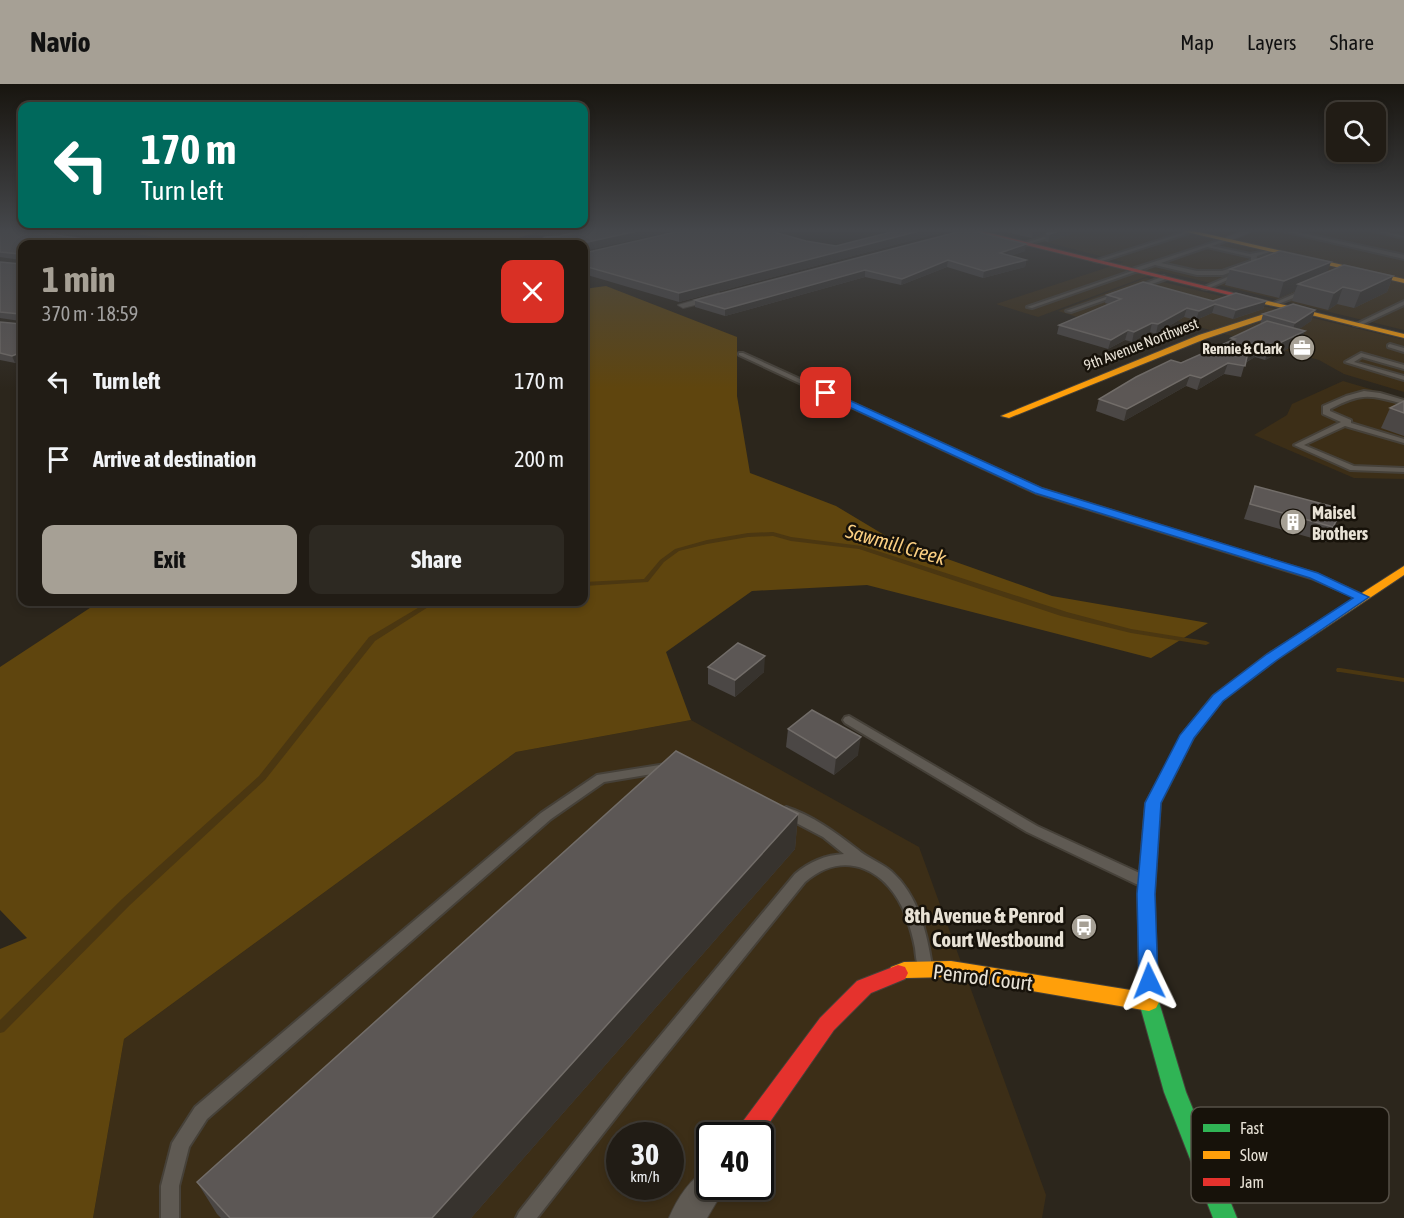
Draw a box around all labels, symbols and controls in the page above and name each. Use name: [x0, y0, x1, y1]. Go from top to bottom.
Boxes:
text: Navio: [30, 26, 91, 58]
text: Map: [1180, 30, 1214, 54]
text: Layers: [1247, 30, 1297, 54]
text: Share: [1330, 30, 1374, 54]
map controls: [1326, 102, 1386, 162]
button: search: [1326, 102, 1386, 162]
text: 170 m: [141, 125, 236, 173]
icon: left: [42, 126, 120, 204]
text: Turn left: [141, 175, 224, 206]
text: 1 min: [42, 258, 116, 300]
button: close: [501, 260, 564, 323]
text: 370 m · 18:59: [42, 302, 138, 325]
street label: 9th Avenue Northwest: [1081, 314, 1201, 374]
office icon: Rennie & Clark: [1287, 333, 1317, 363]
place label: Rennie & Clark: [1202, 340, 1282, 357]
icon: left: [42, 365, 75, 398]
pin: [800, 367, 851, 418]
text: Turn left: [93, 368, 160, 394]
text: 170 m: [514, 368, 564, 394]
icon: arrive: [809, 376, 842, 409]
icon: arrive: [42, 443, 75, 476]
text: Arrive at destination: [93, 446, 256, 472]
text: 200 m: [514, 446, 564, 472]
place label: Maisel Brothers: [1312, 502, 1369, 544]
building icon: Maisel Brothers: [1278, 507, 1308, 537]
water label: Sawmill Creek: [842, 518, 949, 569]
button: Exit: [42, 525, 297, 594]
button: Share: [309, 525, 564, 594]
place label: 8th Avenue & Penrod Court Westbound: [904, 903, 1064, 951]
bus stop icon: 8th Avenue & Penrod Court Westbound: [1069, 912, 1099, 942]
position arrow: [1117, 949, 1181, 1013]
street label: Penrod Court: [932, 959, 1034, 995]
legend: [1191, 1107, 1389, 1203]
text: Fast: [1240, 1119, 1264, 1137]
speed limit sign: 40: [696, 1122, 774, 1200]
text: 30: [631, 1137, 659, 1171]
text: Slow: [1240, 1146, 1268, 1164]
text: km/h: [630, 1168, 660, 1185]
text: Jam: [1240, 1173, 1264, 1191]

